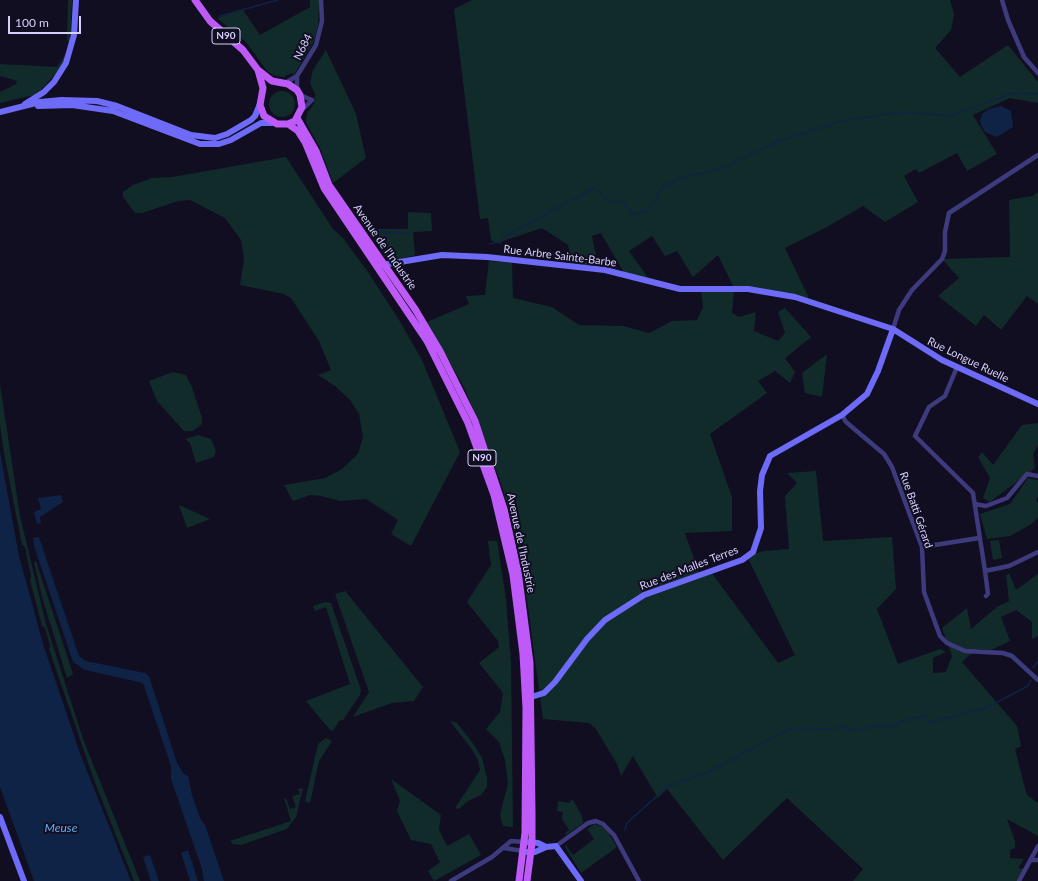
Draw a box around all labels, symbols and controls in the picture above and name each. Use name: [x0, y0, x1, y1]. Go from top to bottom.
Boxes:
scale bar: [10, 8, 83, 34]
text: 100 m: [15, 15, 49, 30]
road number: N90: [212, 28, 240, 44]
street label: N684: [291, 32, 315, 62]
street label: Avenue de l'Industrie: [351, 202, 419, 292]
street label: Rue Arbre Sainte-Barbe: [503, 243, 617, 269]
street label: Rue Longue Ruelle: [925, 335, 1011, 385]
road number: N90: [468, 450, 496, 466]
street label: Rue Batti Gérard: [897, 470, 935, 550]
street label: Avenue de l'Industrie: [504, 492, 538, 594]
street label: Rue des Malles Terres: [638, 543, 740, 593]
water label: Meuse: [45, 821, 77, 835]

